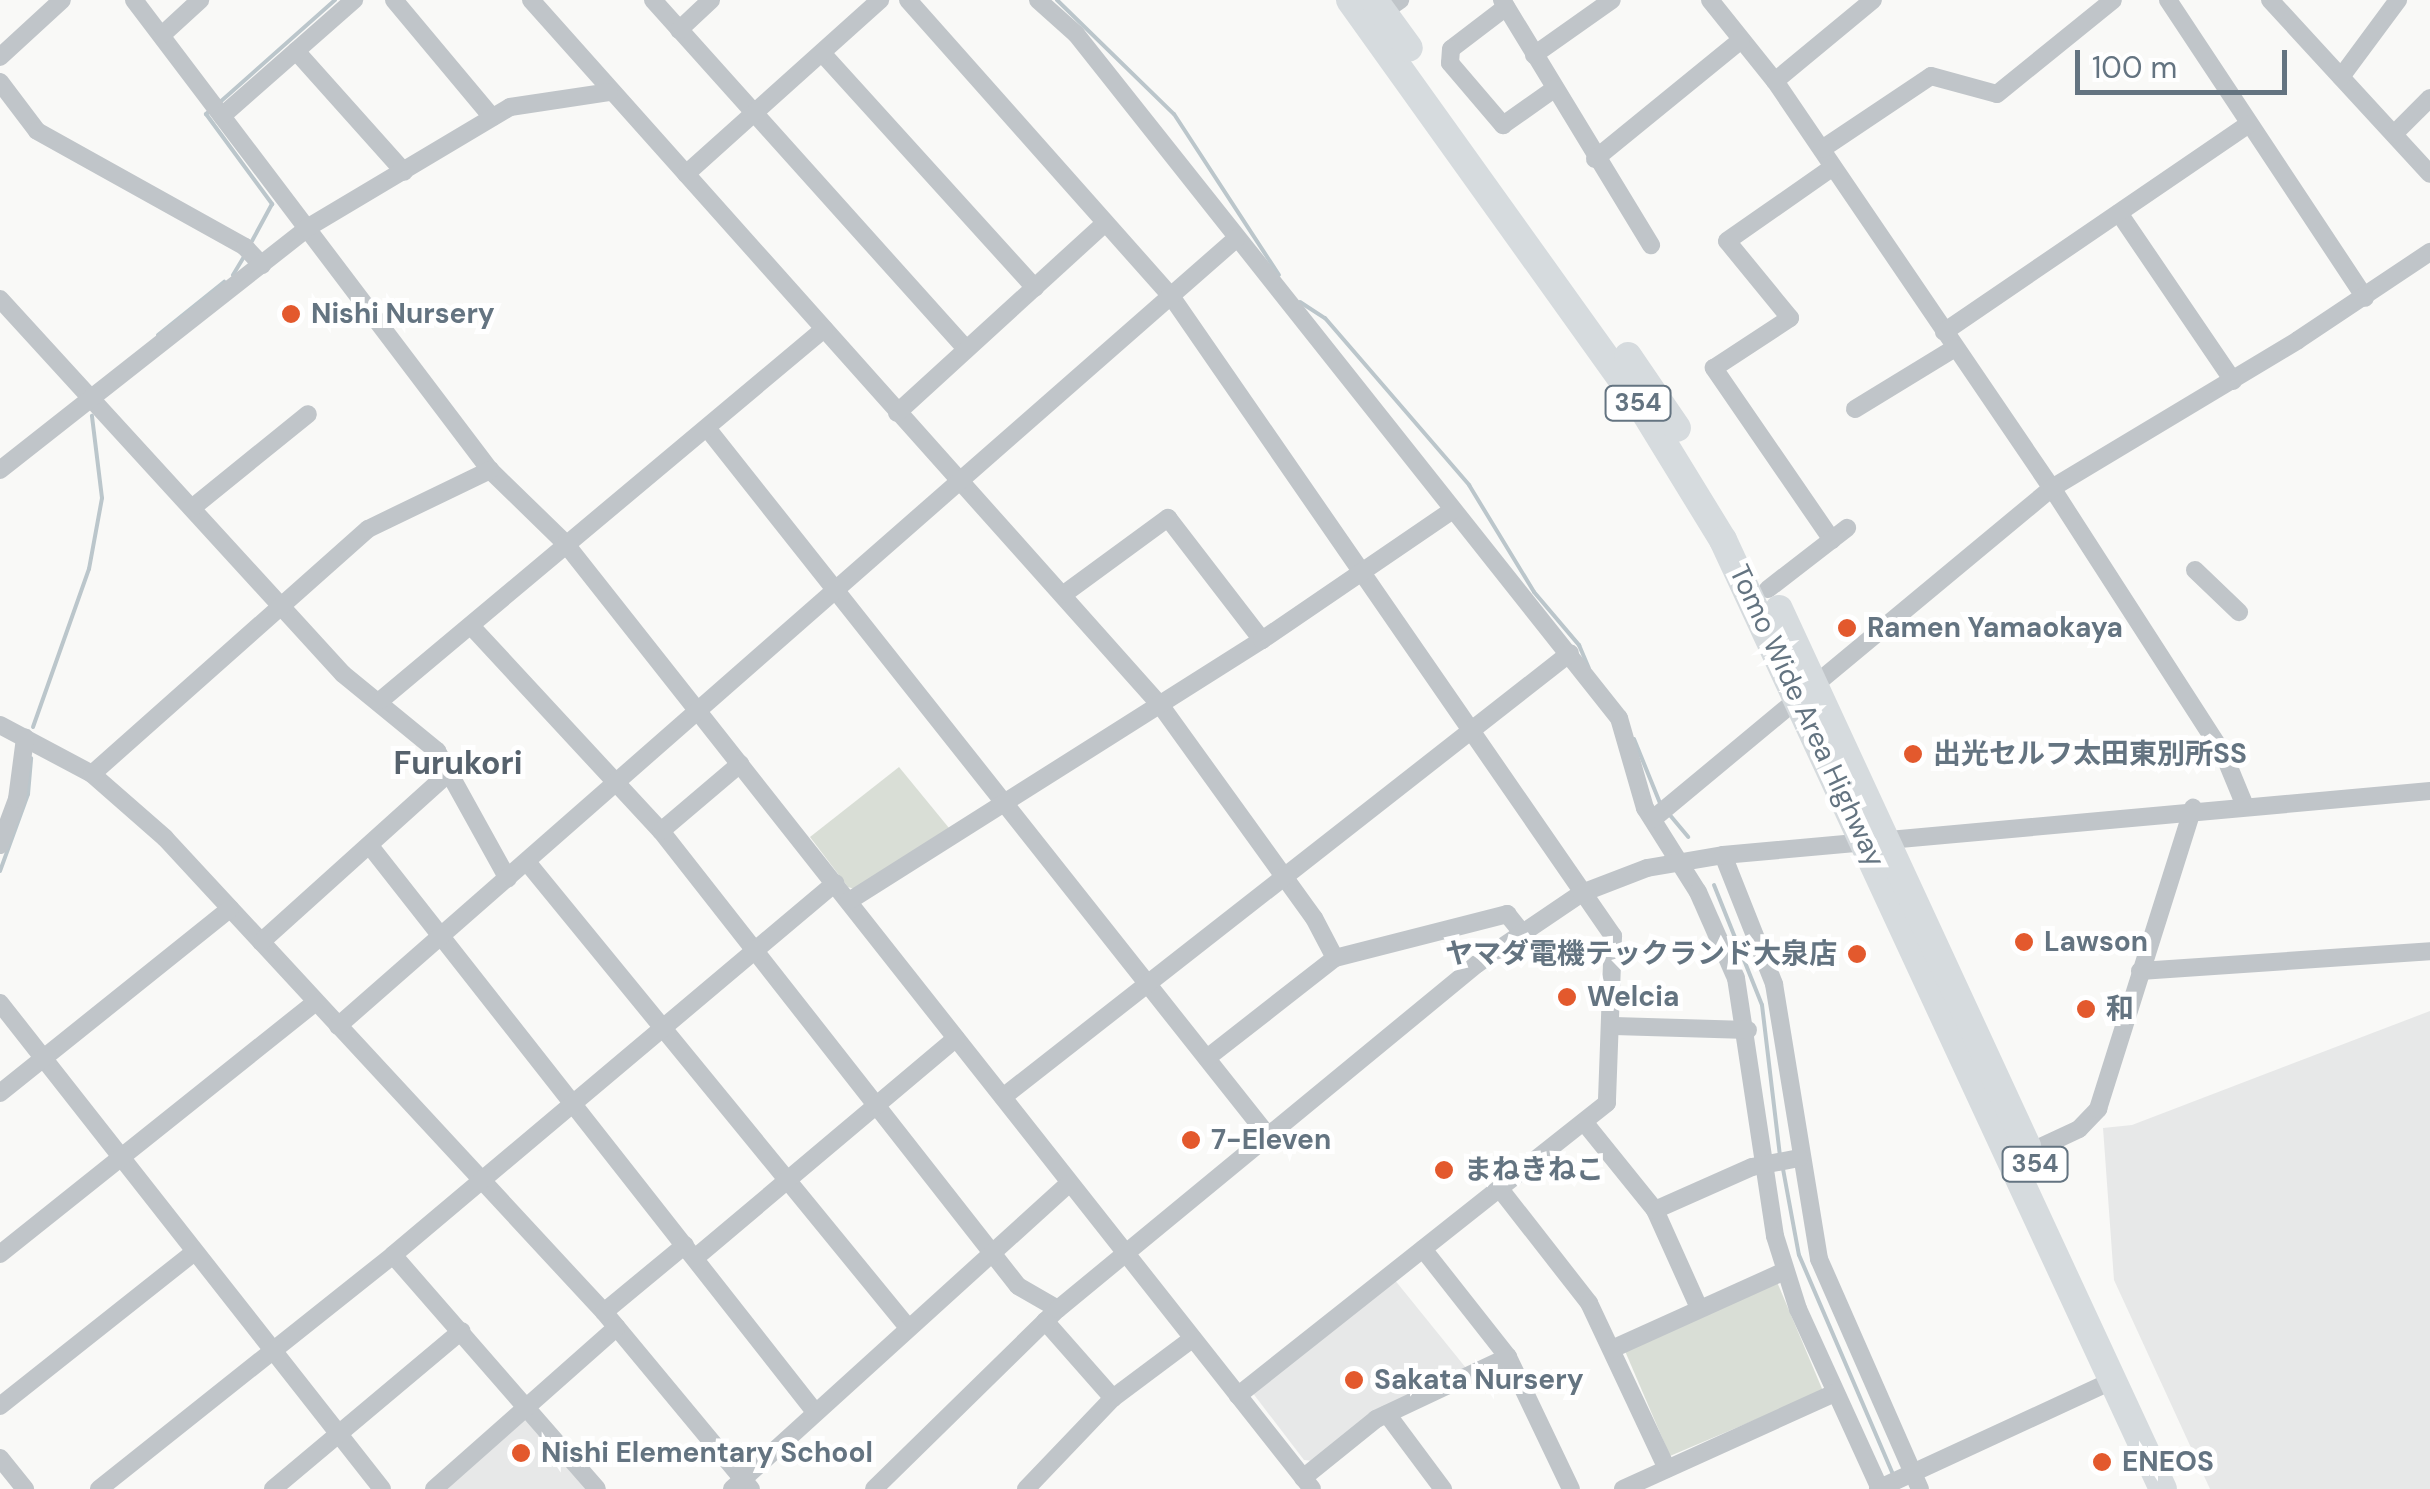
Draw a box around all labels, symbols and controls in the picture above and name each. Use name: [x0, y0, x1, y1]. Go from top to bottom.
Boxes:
scale bar: [2080, 30, 2292, 92]
text: 100 m: [2092, 48, 2177, 87]
place label: Nishi Nursery: [311, 297, 495, 331]
marker: Nishi Nursery: [280, 303, 302, 325]
road number: 354: [1603, 383, 1673, 423]
street label: Tomo Wide Area Highway: [1722, 560, 1892, 872]
place label: Ramen Yamaokaya: [1867, 611, 2123, 645]
marker: Ramen Yamaokaya: [1836, 617, 1858, 639]
place label: 出光セルフ太田東別所SS: [1933, 737, 2247, 771]
marker: 出光セルフ太田東別所SS: [1902, 743, 1924, 765]
district label: Furukori: [394, 744, 522, 782]
place label: Lawson: [2044, 925, 2148, 959]
marker: Lawson: [2013, 931, 2035, 953]
place label: ヤマダ電機テックランド大泉店: [1445, 937, 1837, 971]
marker: ヤマダ電機テックランド大泉店: [1846, 943, 1868, 965]
place label: Welcia: [1587, 980, 1679, 1014]
marker: Welcia: [1556, 986, 1578, 1008]
place label: 和: [2106, 992, 2134, 1026]
marker: 和: [2075, 998, 2097, 1020]
place label: 7-Eleven: [1211, 1123, 1331, 1157]
marker: 7-Eleven: [1180, 1129, 1202, 1151]
road number: 354: [2000, 1144, 2070, 1184]
place label: まねきねこ: [1464, 1153, 1604, 1187]
marker: まねきねこ: [1433, 1159, 1455, 1181]
place label: Sakata Nursery: [1374, 1363, 1584, 1397]
marker: Sakata Nursery: [1343, 1369, 1365, 1391]
place label: Nishi Elementary School: [541, 1436, 873, 1470]
marker: Nishi Elementary School: [510, 1442, 532, 1464]
place label: ENEOS: [2122, 1445, 2214, 1479]
marker: ENEOS: [2091, 1451, 2113, 1473]

